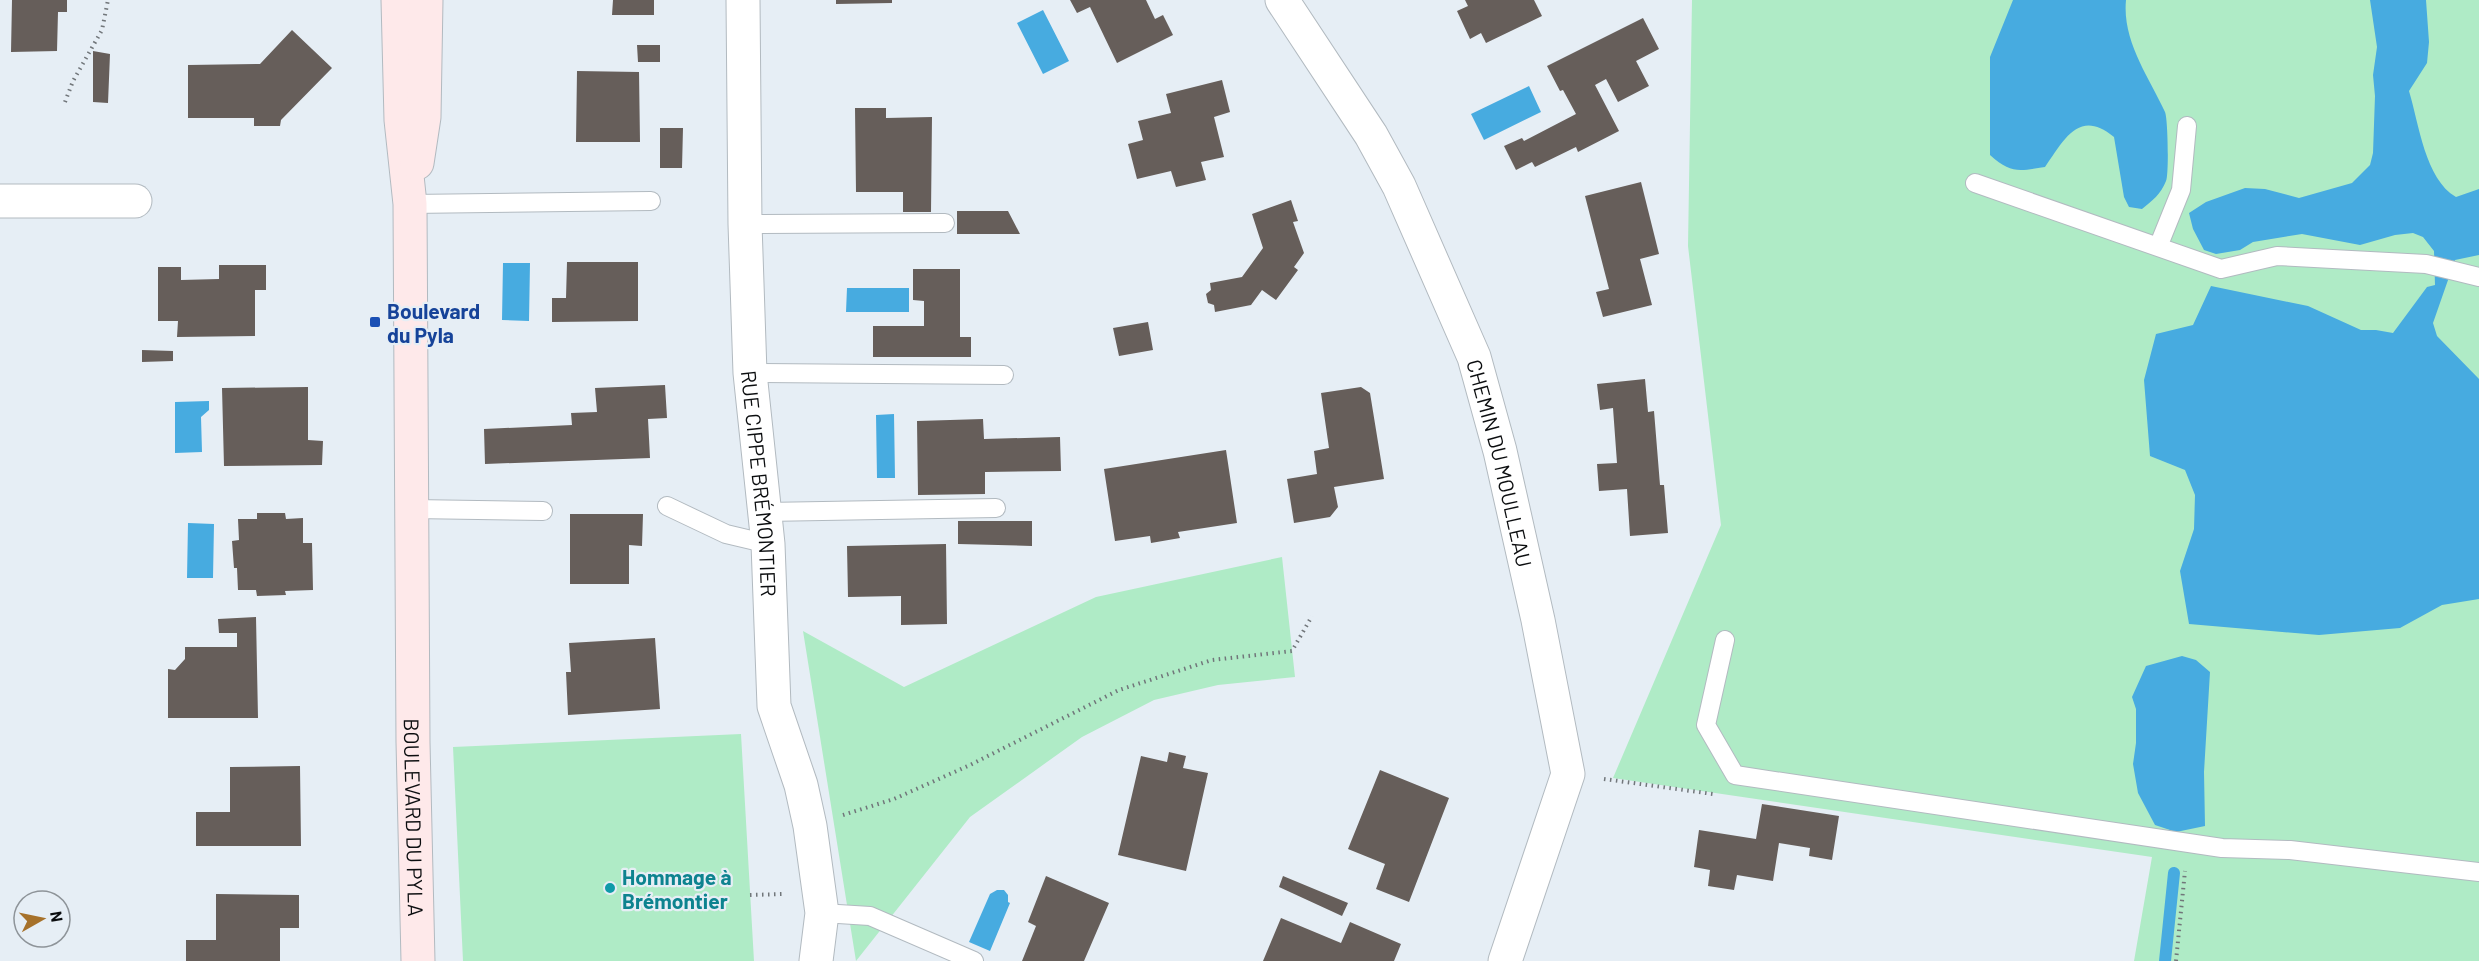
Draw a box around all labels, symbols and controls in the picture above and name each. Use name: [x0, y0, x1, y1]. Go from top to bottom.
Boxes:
place label: Boulevard du Pyla: [387, 298, 480, 347]
marker: Boulevard du Pyla: [368, 315, 382, 329]
street label: CHEMIN DU MOULLEAU: [1463, 356, 1538, 569]
street label: RUE CIPPE BRÉMONTIER: [737, 369, 782, 597]
street label: BOULEVARD DU PYLA: [400, 718, 429, 917]
place label: Hommage à Brémontier: [622, 864, 731, 913]
marker: Hommage à Brémontier: [603, 881, 617, 895]
north arrow: [12, 889, 72, 949]
text: N: [47, 910, 68, 923]

